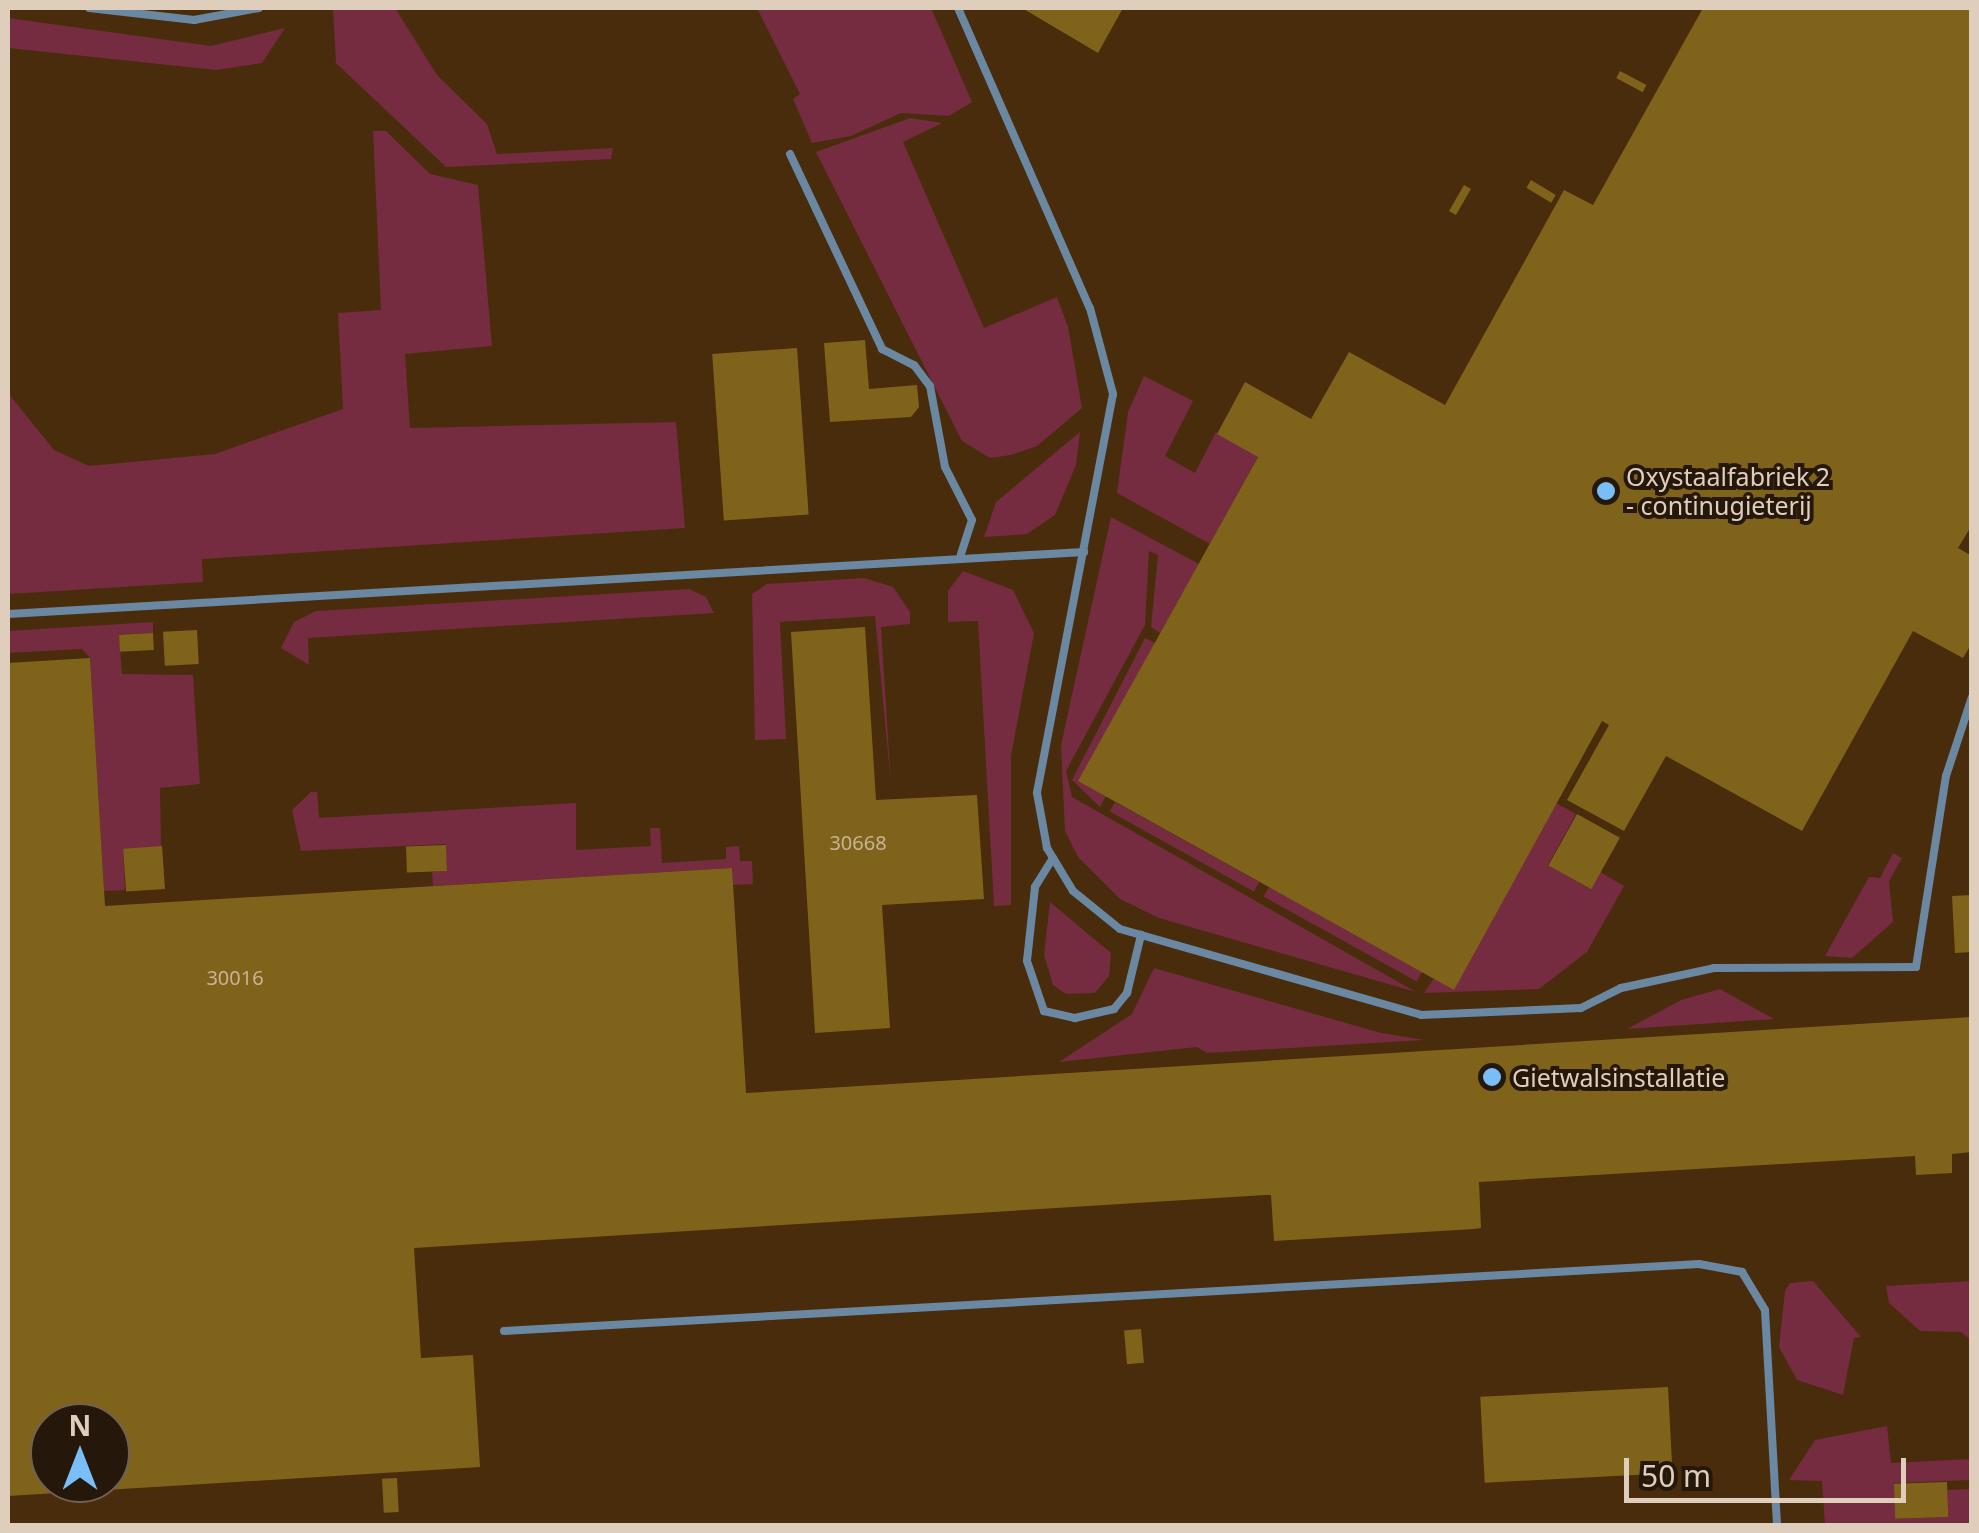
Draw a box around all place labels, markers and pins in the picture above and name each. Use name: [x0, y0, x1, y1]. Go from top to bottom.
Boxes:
place label: Oxystaalfabriek 2 - continugieterij: [1626, 462, 1830, 521]
marker: Oxystaalfabriek 2 - continugieterij: [1595, 480, 1617, 502]
place label: Gietwalsinstallatie: [1512, 1062, 1725, 1092]
marker: Gietwalsinstallatie: [1481, 1066, 1503, 1088]

